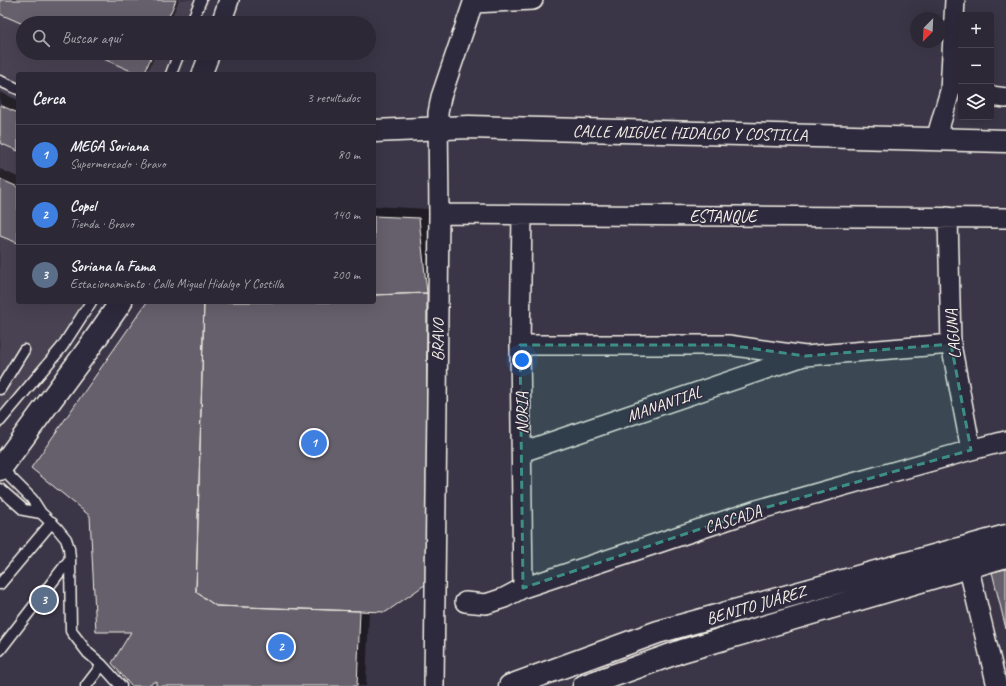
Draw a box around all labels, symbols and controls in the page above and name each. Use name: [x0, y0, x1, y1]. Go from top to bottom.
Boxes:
north arrow: [910, 12, 946, 48]
map controls: [958, 12, 994, 120]
button: +: [958, 12, 994, 48]
search box: [16, 16, 376, 60]
icon: search: [30, 27, 52, 49]
text: Buscar aquí: [62, 29, 121, 48]
button: −: [958, 48, 994, 84]
button: layers: [958, 84, 994, 120]
text: Cerca: [32, 88, 65, 109]
text: 3 resultados: [307, 90, 360, 106]
street label: CALLE MIGUEL HIDALGO Y COSTILLA: [572, 120, 808, 146]
text: MEGA Soriana: [70, 137, 148, 156]
text: 1: [42, 147, 48, 163]
text: 80 m: [338, 147, 360, 163]
text: Supermercado · Bravo: [70, 156, 166, 172]
text: Copel: [70, 197, 96, 216]
street label: ESTANQUE: [689, 206, 759, 227]
text: 2: [42, 207, 48, 223]
text: 140 m: [332, 207, 360, 223]
text: Tienda · Bravo: [70, 216, 134, 232]
text: Soriana la Fama: [70, 257, 155, 276]
text: 3: [42, 267, 48, 283]
text: 200 m: [332, 267, 360, 283]
text: Estacionamiento · Calle Miguel Hidalgo Y Costilla: [70, 276, 284, 292]
street label: LAGUNA: [940, 308, 966, 360]
street label: BRAVO: [427, 317, 449, 361]
your location: [512, 350, 532, 370]
street label: MANANTIAL: [624, 381, 705, 427]
street label: NORIA: [511, 391, 533, 434]
pin: 1: [301, 428, 327, 458]
street label: CASCADA: [702, 500, 765, 538]
street label: BENITO JUÁREZ: [703, 579, 810, 629]
pin: 3: [31, 585, 57, 615]
pin: 2: [268, 632, 294, 662]

